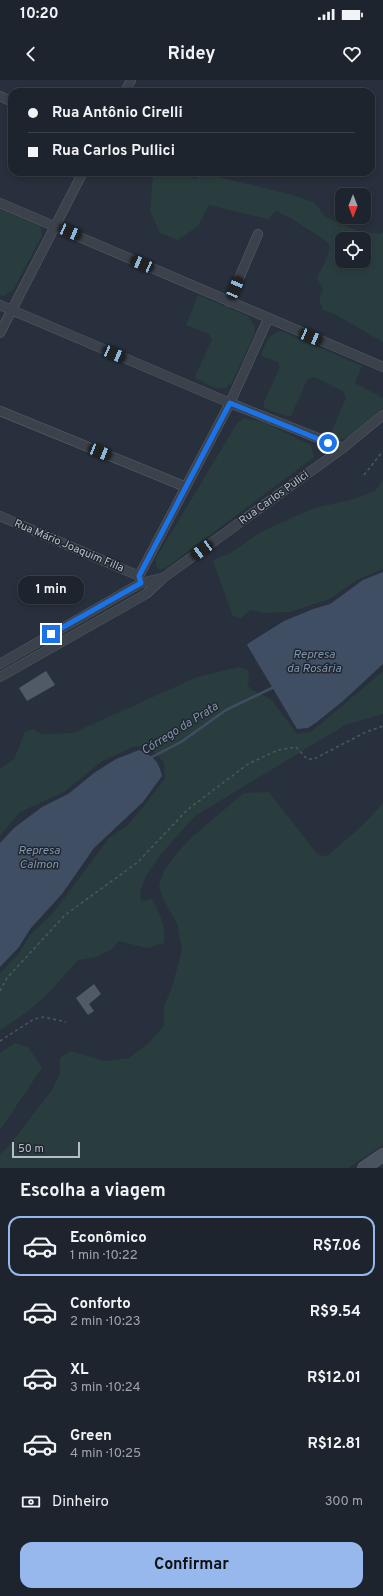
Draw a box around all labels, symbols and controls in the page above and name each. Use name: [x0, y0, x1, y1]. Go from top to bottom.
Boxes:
text: 10:20: [20, 5, 59, 24]
icon: back: [20, 43, 42, 65]
text: Ridey: [168, 43, 215, 66]
icon: heart: [341, 43, 363, 65]
text: Rua Antônio Cirelli: [52, 104, 183, 123]
text: Rua Carlos Pullici: [52, 142, 175, 161]
north arrow: [335, 188, 371, 224]
map controls: [335, 188, 371, 268]
car: [57, 222, 83, 242]
button: locate: [335, 232, 371, 268]
car: [129, 254, 155, 274]
car: [225, 275, 245, 301]
car: [298, 327, 324, 347]
car: [101, 344, 127, 364]
route start: [319, 434, 337, 452]
car: [87, 442, 113, 462]
street label: Rua Carlos Pulici: [236, 468, 312, 528]
street label: Rua Mário Joaquim Filla: [12, 516, 126, 576]
car: [189, 538, 215, 562]
callout: 1 min: [18, 576, 84, 604]
text: 1 min: [35, 582, 67, 598]
route end: [42, 625, 60, 643]
water label: Represa da Rosária: [287, 647, 342, 677]
water label: Córrego da Prata: [139, 699, 222, 759]
water label: Represa Calmon: [18, 843, 61, 873]
scale bar: [12, 1140, 80, 1159]
text: 50 m: [18, 1142, 44, 1156]
text: Escolha a viagem: [20, 1180, 166, 1203]
icon: car: [22, 1228, 58, 1264]
text: Econômico: [70, 1229, 147, 1248]
text: R$7.06: [313, 1237, 361, 1256]
text: 1 min · 10:22: [70, 1248, 138, 1264]
icon: car: [22, 1294, 58, 1330]
text: Conforto: [70, 1295, 131, 1314]
text: R$9.54: [310, 1303, 361, 1322]
text: 2 min · 10:23: [70, 1314, 141, 1330]
icon: car: [22, 1360, 58, 1396]
text: XL: [70, 1361, 88, 1380]
text: R$12.01: [307, 1369, 361, 1388]
text: 3 min · 10:24: [70, 1380, 141, 1396]
icon: car: [22, 1426, 58, 1462]
text: Green: [70, 1427, 112, 1446]
text: R$12.81: [307, 1435, 361, 1454]
text: 4 min · 10:25: [70, 1446, 141, 1462]
icon: cash: [20, 1491, 42, 1513]
text: Dinheiro: [52, 1493, 109, 1512]
text: 300 m: [325, 1494, 363, 1510]
button: Confirmar: [20, 1542, 363, 1588]

